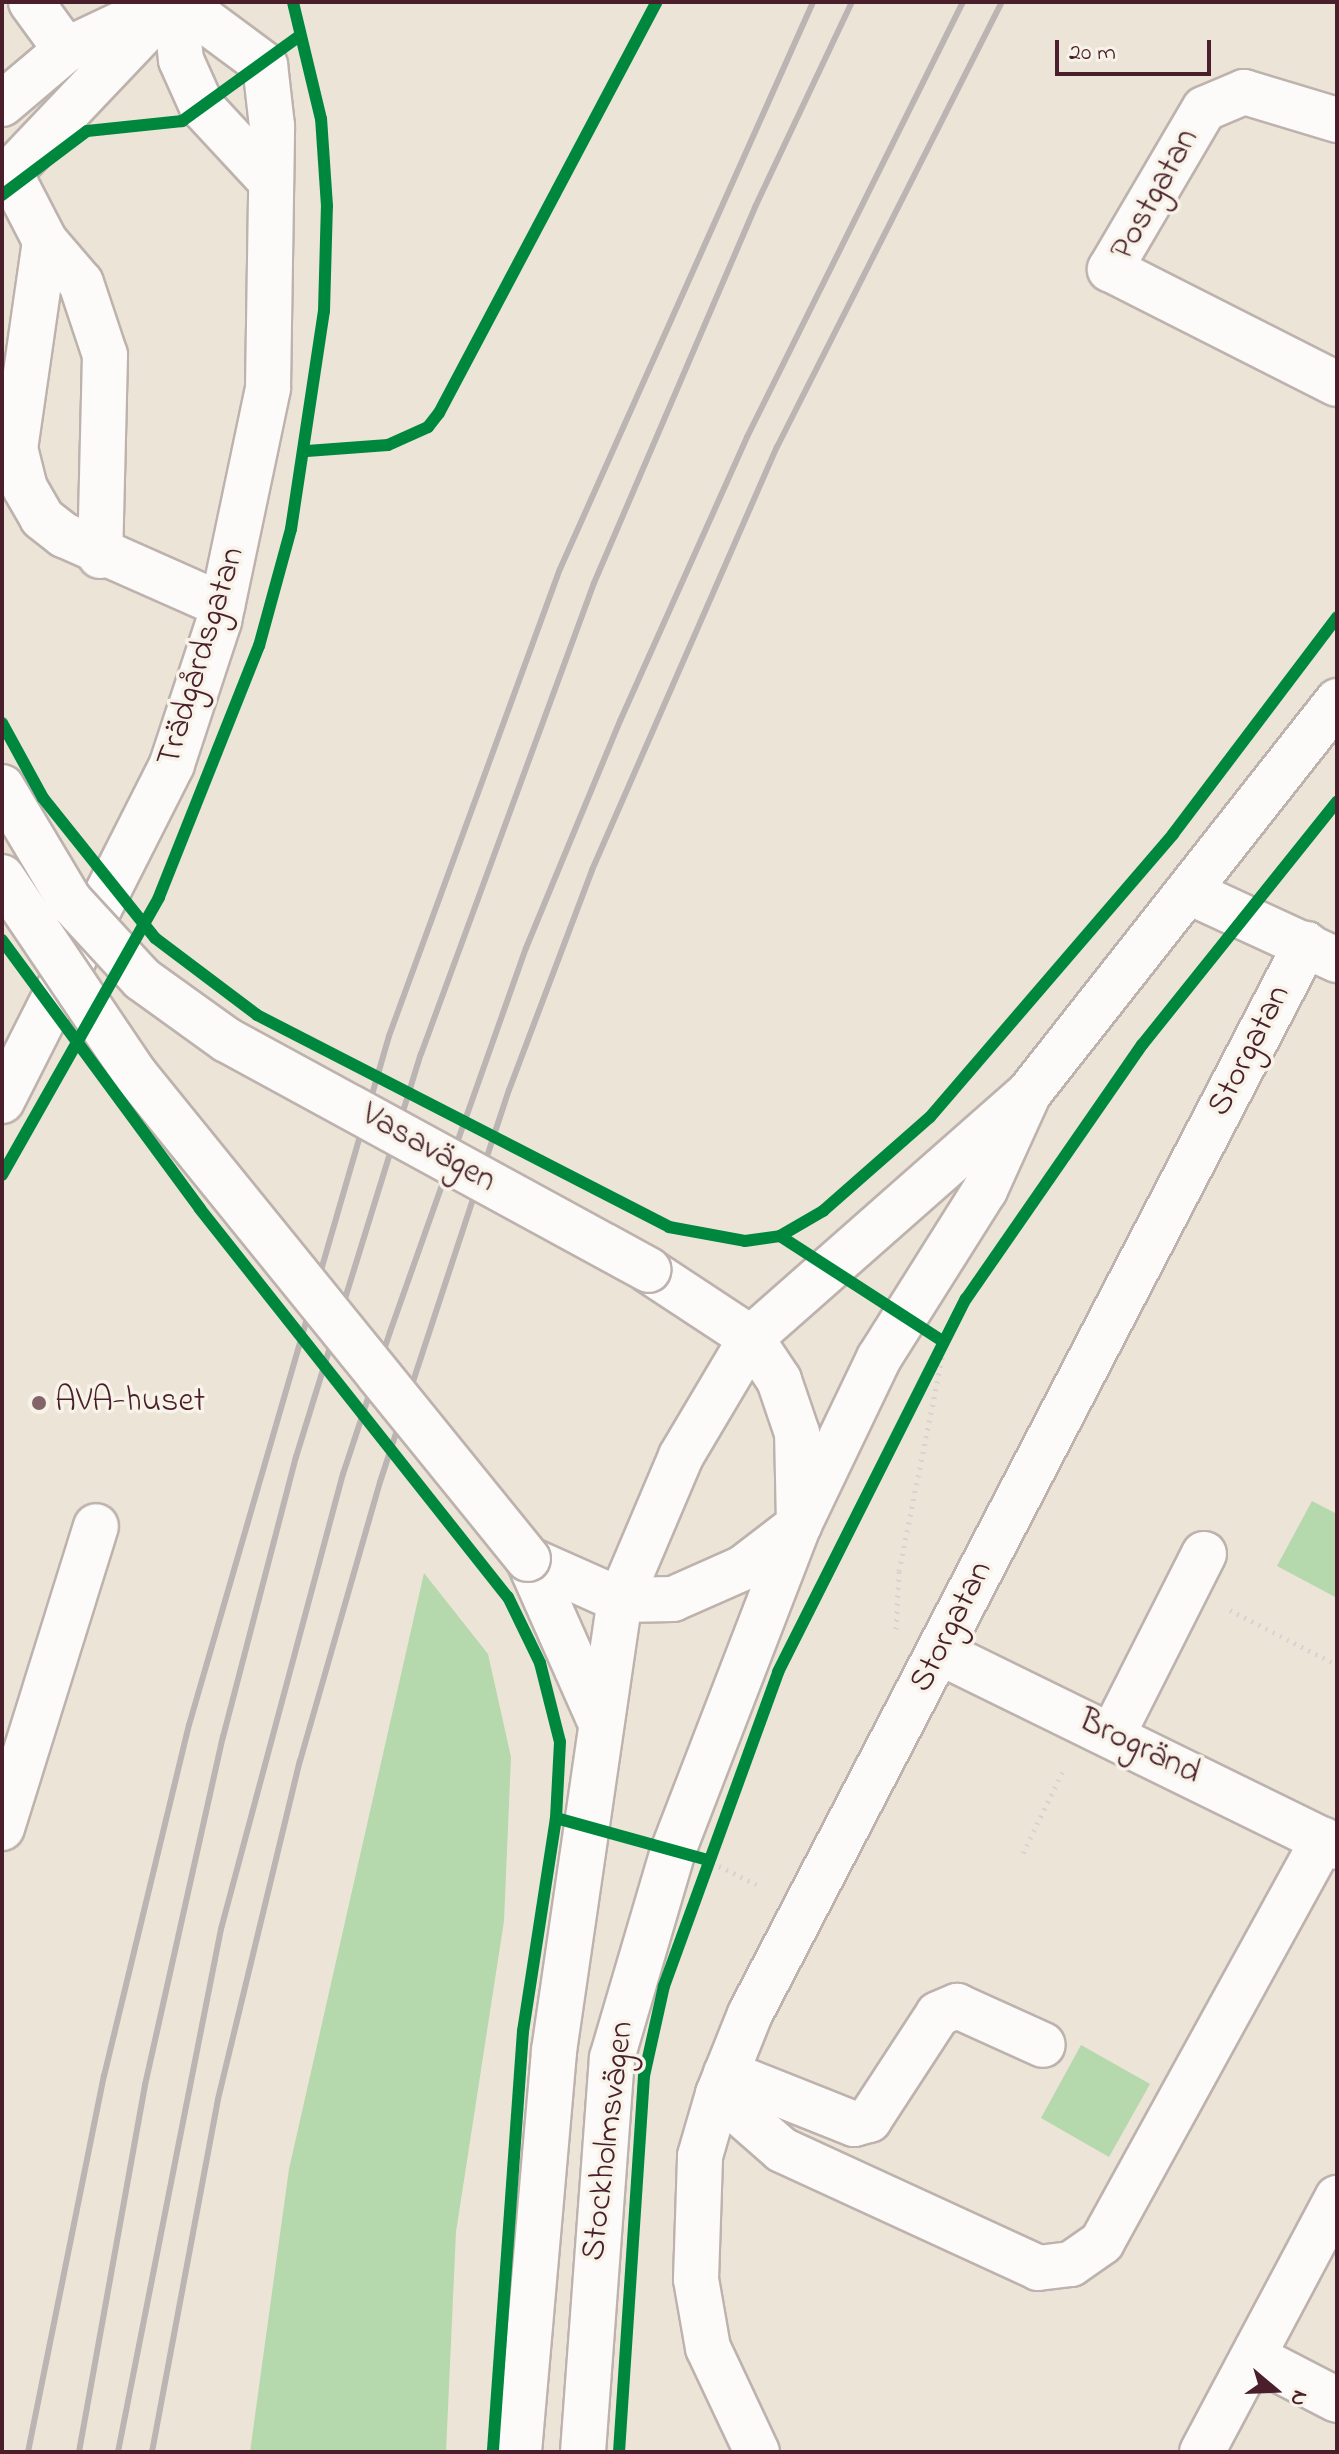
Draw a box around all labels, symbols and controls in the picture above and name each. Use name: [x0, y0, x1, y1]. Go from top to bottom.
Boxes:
scale bar: [1059, 24, 1215, 74]
text: 20 m: [1069, 36, 1116, 71]
street label: Postgatan: [1103, 122, 1209, 268]
street label: Trädgårdsgatan: [149, 542, 255, 772]
street label: Storgatan: [1200, 979, 1300, 1123]
street label: Vasavägen: [354, 1095, 502, 1203]
place label: AVA-huset: [55, 1383, 205, 1423]
marker: AVA-huset: [30, 1394, 48, 1412]
street label: Storgatan: [902, 1555, 1002, 1699]
street label: Brogränd: [1072, 1701, 1206, 1795]
street label: Stockholmsvägen: [574, 2019, 644, 2263]
north arrow: [1235, 2350, 1315, 2430]
text: N: [1280, 2386, 1315, 2410]

